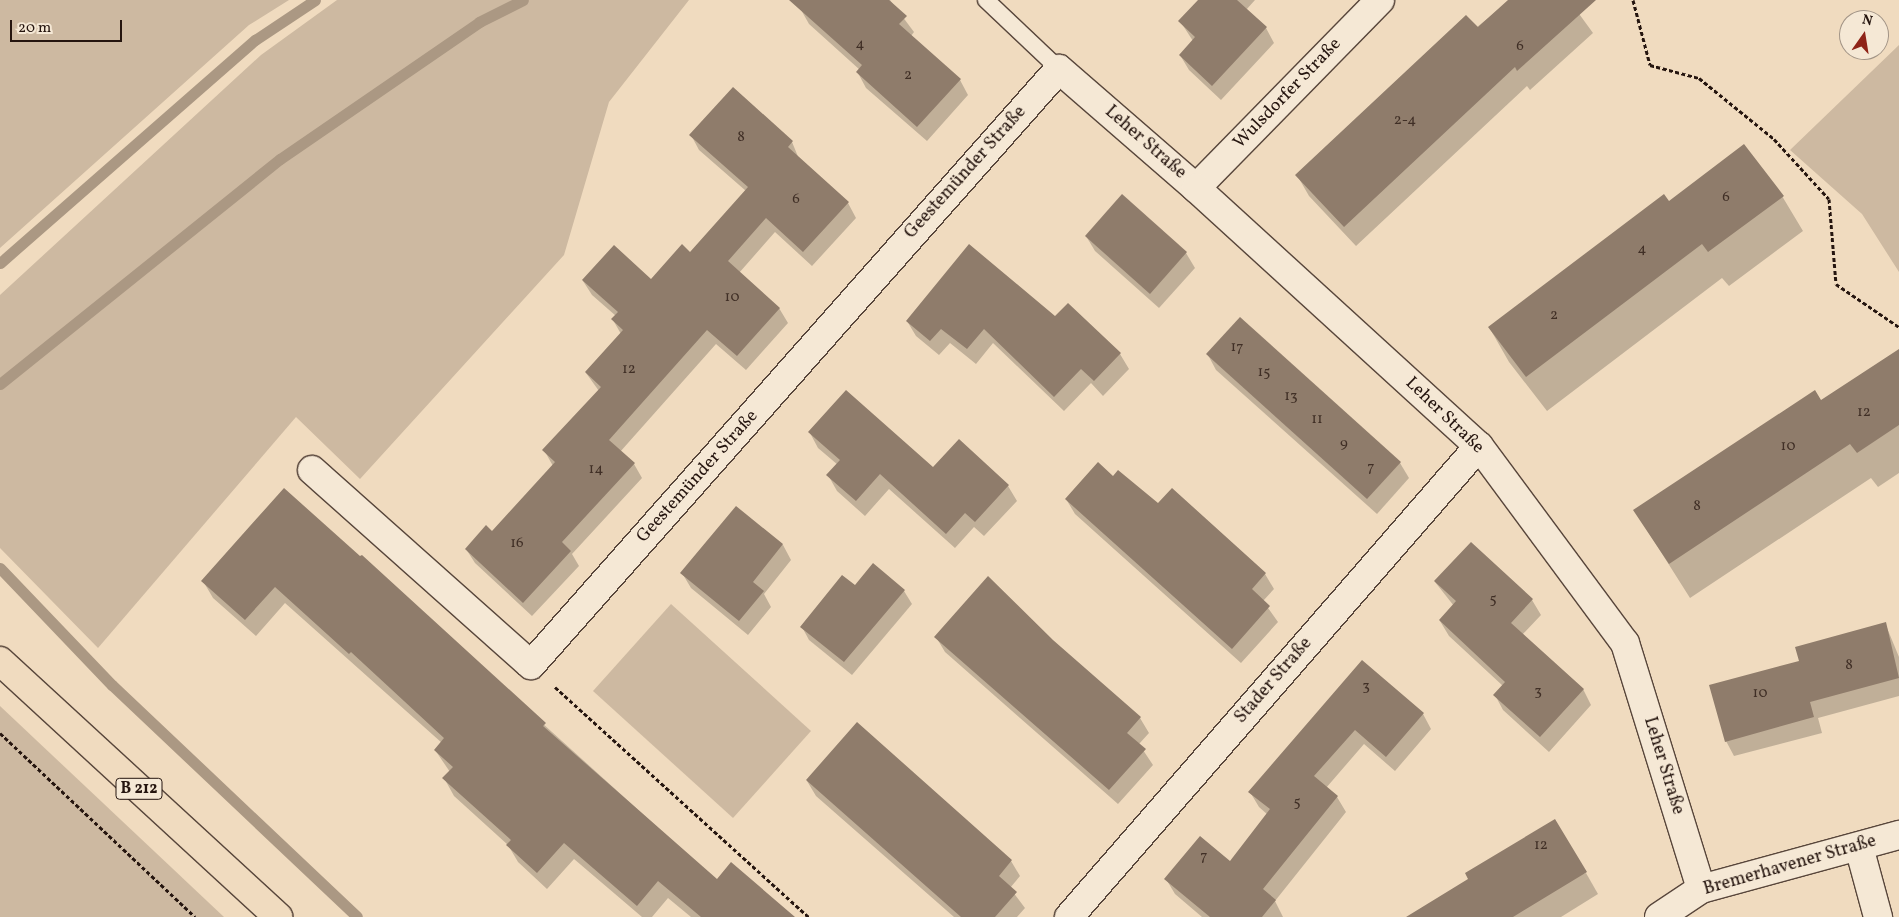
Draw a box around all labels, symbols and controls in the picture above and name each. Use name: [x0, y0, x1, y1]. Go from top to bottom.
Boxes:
scale bar: [12, 10, 125, 42]
north arrow: [1839, 10, 1889, 60]
text: N: [1860, 10, 1874, 31]
text: 20 m: [18, 18, 51, 39]
street label: Wulsdorfer Straße: [1230, 34, 1346, 154]
house number: 4: [856, 36, 864, 54]
house number: 6: [1516, 38, 1524, 56]
house number: 2: [904, 67, 912, 85]
street label: Geestemünder Straße: [901, 102, 1031, 244]
street label: Leher Straße: [1100, 102, 1190, 184]
house number: 2-4: [1394, 112, 1416, 130]
house number: 8: [737, 129, 745, 147]
house number: 6: [1722, 189, 1730, 207]
house number: 6: [792, 191, 800, 209]
house number: 4: [1638, 241, 1646, 259]
house number: 10: [725, 289, 739, 307]
house number: 2: [1550, 307, 1558, 325]
house number: 17: [1230, 339, 1244, 357]
house number: 12: [622, 361, 636, 379]
house number: 15: [1257, 364, 1271, 382]
street label: Leher Straße: [1400, 373, 1488, 459]
house number: 13: [1284, 388, 1298, 406]
house number: 12: [1857, 404, 1871, 422]
street label: Geestemünder Straße: [633, 406, 763, 548]
house number: 11: [1311, 411, 1323, 429]
house number: 9: [1340, 435, 1348, 453]
house number: 10: [1781, 438, 1795, 456]
house number: 7: [1367, 459, 1375, 477]
house number: 14: [589, 461, 603, 479]
house number: 8: [1693, 498, 1701, 516]
house number: 16: [510, 535, 524, 553]
house number: 5: [1489, 591, 1497, 609]
street label: Stader Straße: [1231, 633, 1317, 729]
house number: 8: [1845, 657, 1853, 675]
house number: 3: [1362, 678, 1370, 696]
house number: 3: [1534, 683, 1542, 701]
house number: 10: [1753, 685, 1767, 703]
street label: Leher Straße: [1638, 715, 1688, 817]
road number: B 212: [115, 776, 163, 802]
house number: 5: [1293, 794, 1301, 812]
street label: Bremerhavener Straße: [1701, 831, 1879, 901]
house number: 12: [1534, 837, 1548, 855]
house number: 7: [1200, 848, 1208, 866]

